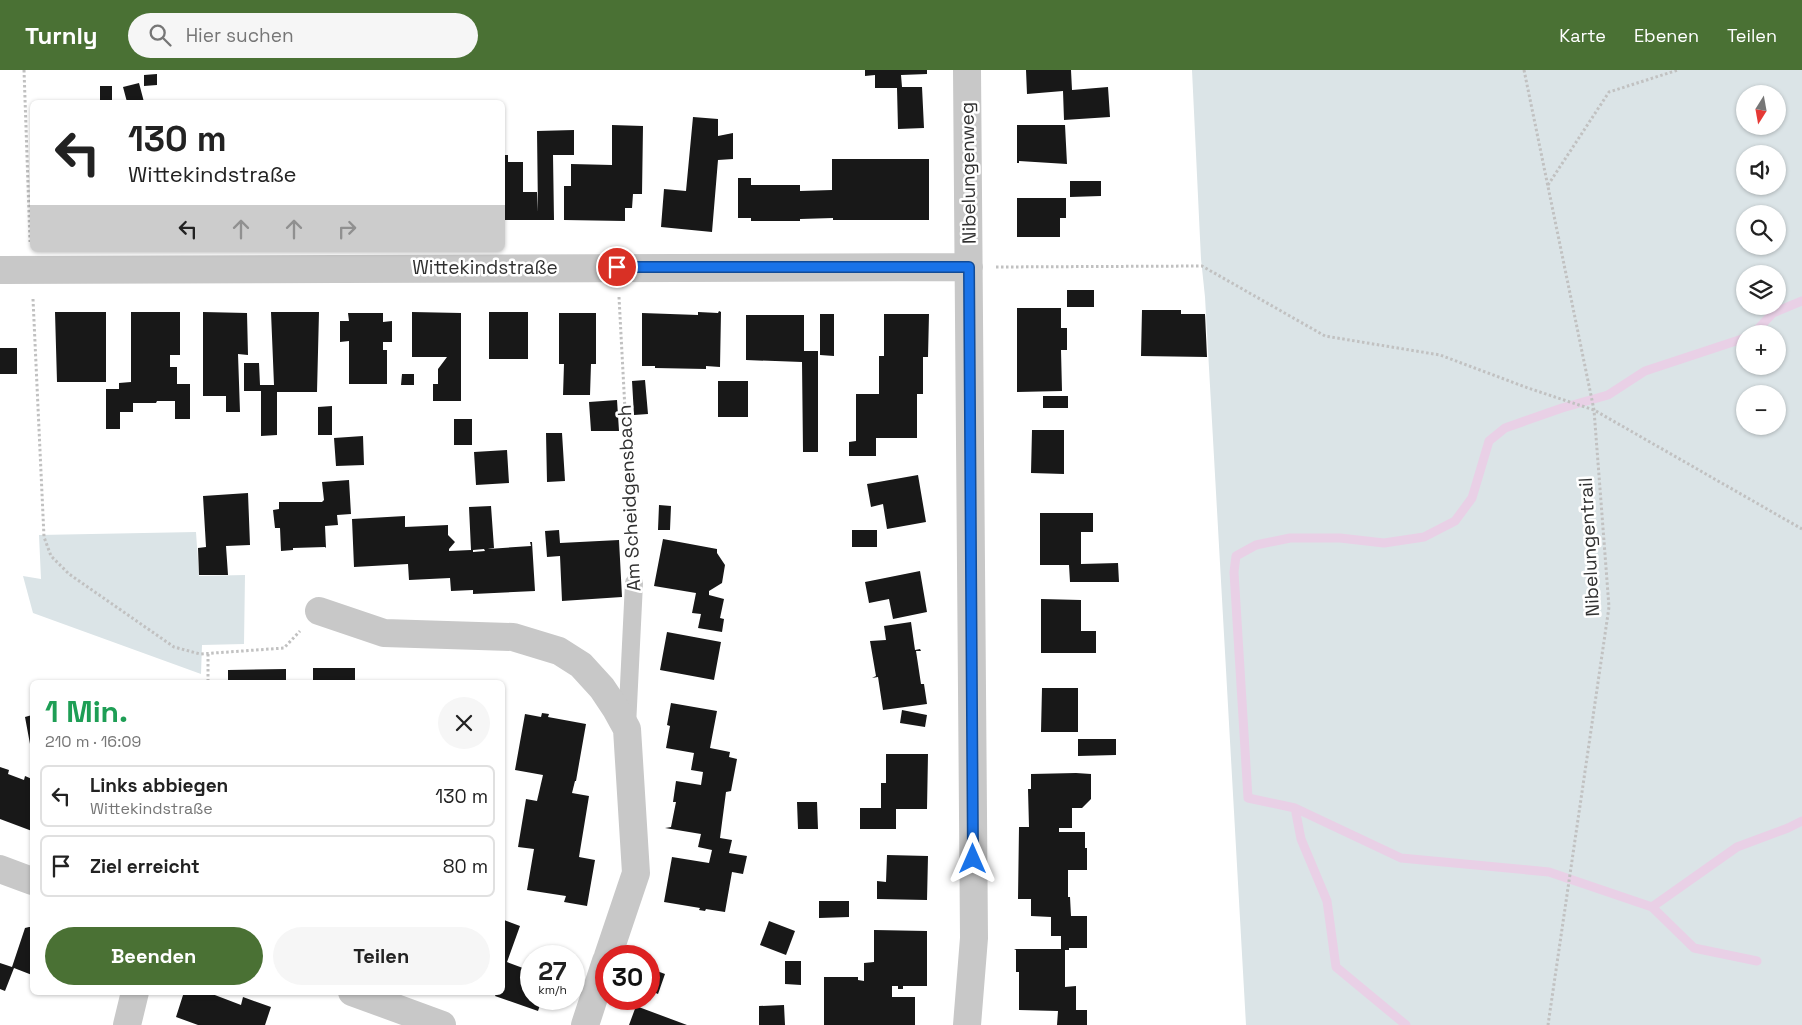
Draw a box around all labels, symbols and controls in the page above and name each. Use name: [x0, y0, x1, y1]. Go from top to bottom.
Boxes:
search box: [128, 13, 478, 58]
text: Turnly: [25, 20, 98, 51]
icon: search: [146, 21, 174, 49]
text: Hier suchen: [186, 23, 294, 48]
text: Karte: [1559, 24, 1606, 47]
text: Ebenen: [1634, 24, 1699, 47]
text: Teilen: [1727, 24, 1777, 47]
north arrow: [1736, 85, 1786, 135]
map controls: [1736, 85, 1786, 435]
street label: Nibelungenweg: [954, 102, 982, 244]
text: 130 m: [128, 117, 227, 161]
icon: left: [45, 120, 110, 185]
button: sound: [1736, 145, 1786, 195]
text: Wittekindstraße: [128, 160, 297, 188]
button: search: [1736, 205, 1786, 255]
icon: left: [174, 215, 202, 243]
icon: ahead: [227, 215, 255, 243]
icon: ahead: [280, 215, 308, 243]
icon: right: [333, 215, 361, 243]
pin: [596, 246, 638, 288]
icon: arrive: [603, 253, 631, 281]
street label: Wittekindstraße: [412, 255, 558, 280]
button: layers: [1736, 265, 1786, 315]
button: +: [1736, 325, 1786, 375]
button: −: [1736, 385, 1786, 435]
street label: Am Scheidgensbach: [612, 404, 646, 592]
street label: Nibelungentrail: [1573, 477, 1605, 617]
text: 1 Min.: [45, 692, 128, 731]
button: close: [438, 697, 490, 749]
text: 210 m · 16:09: [45, 731, 141, 752]
text: Links abbiegen: [90, 773, 228, 798]
icon: left: [47, 782, 75, 810]
text: 130 m: [435, 784, 488, 809]
text: Wittekindstraße: [90, 798, 213, 819]
position arrow: [946, 832, 998, 884]
icon: arrive: [47, 852, 75, 880]
text: Ziel erreicht: [90, 854, 200, 879]
text: 80 m: [443, 854, 488, 879]
button: Beenden: [45, 927, 263, 985]
button: Teilen: [273, 927, 490, 985]
speed limit sign: 30: [595, 945, 660, 1010]
text: 27: [538, 955, 567, 987]
text: km/h: [538, 982, 567, 998]

